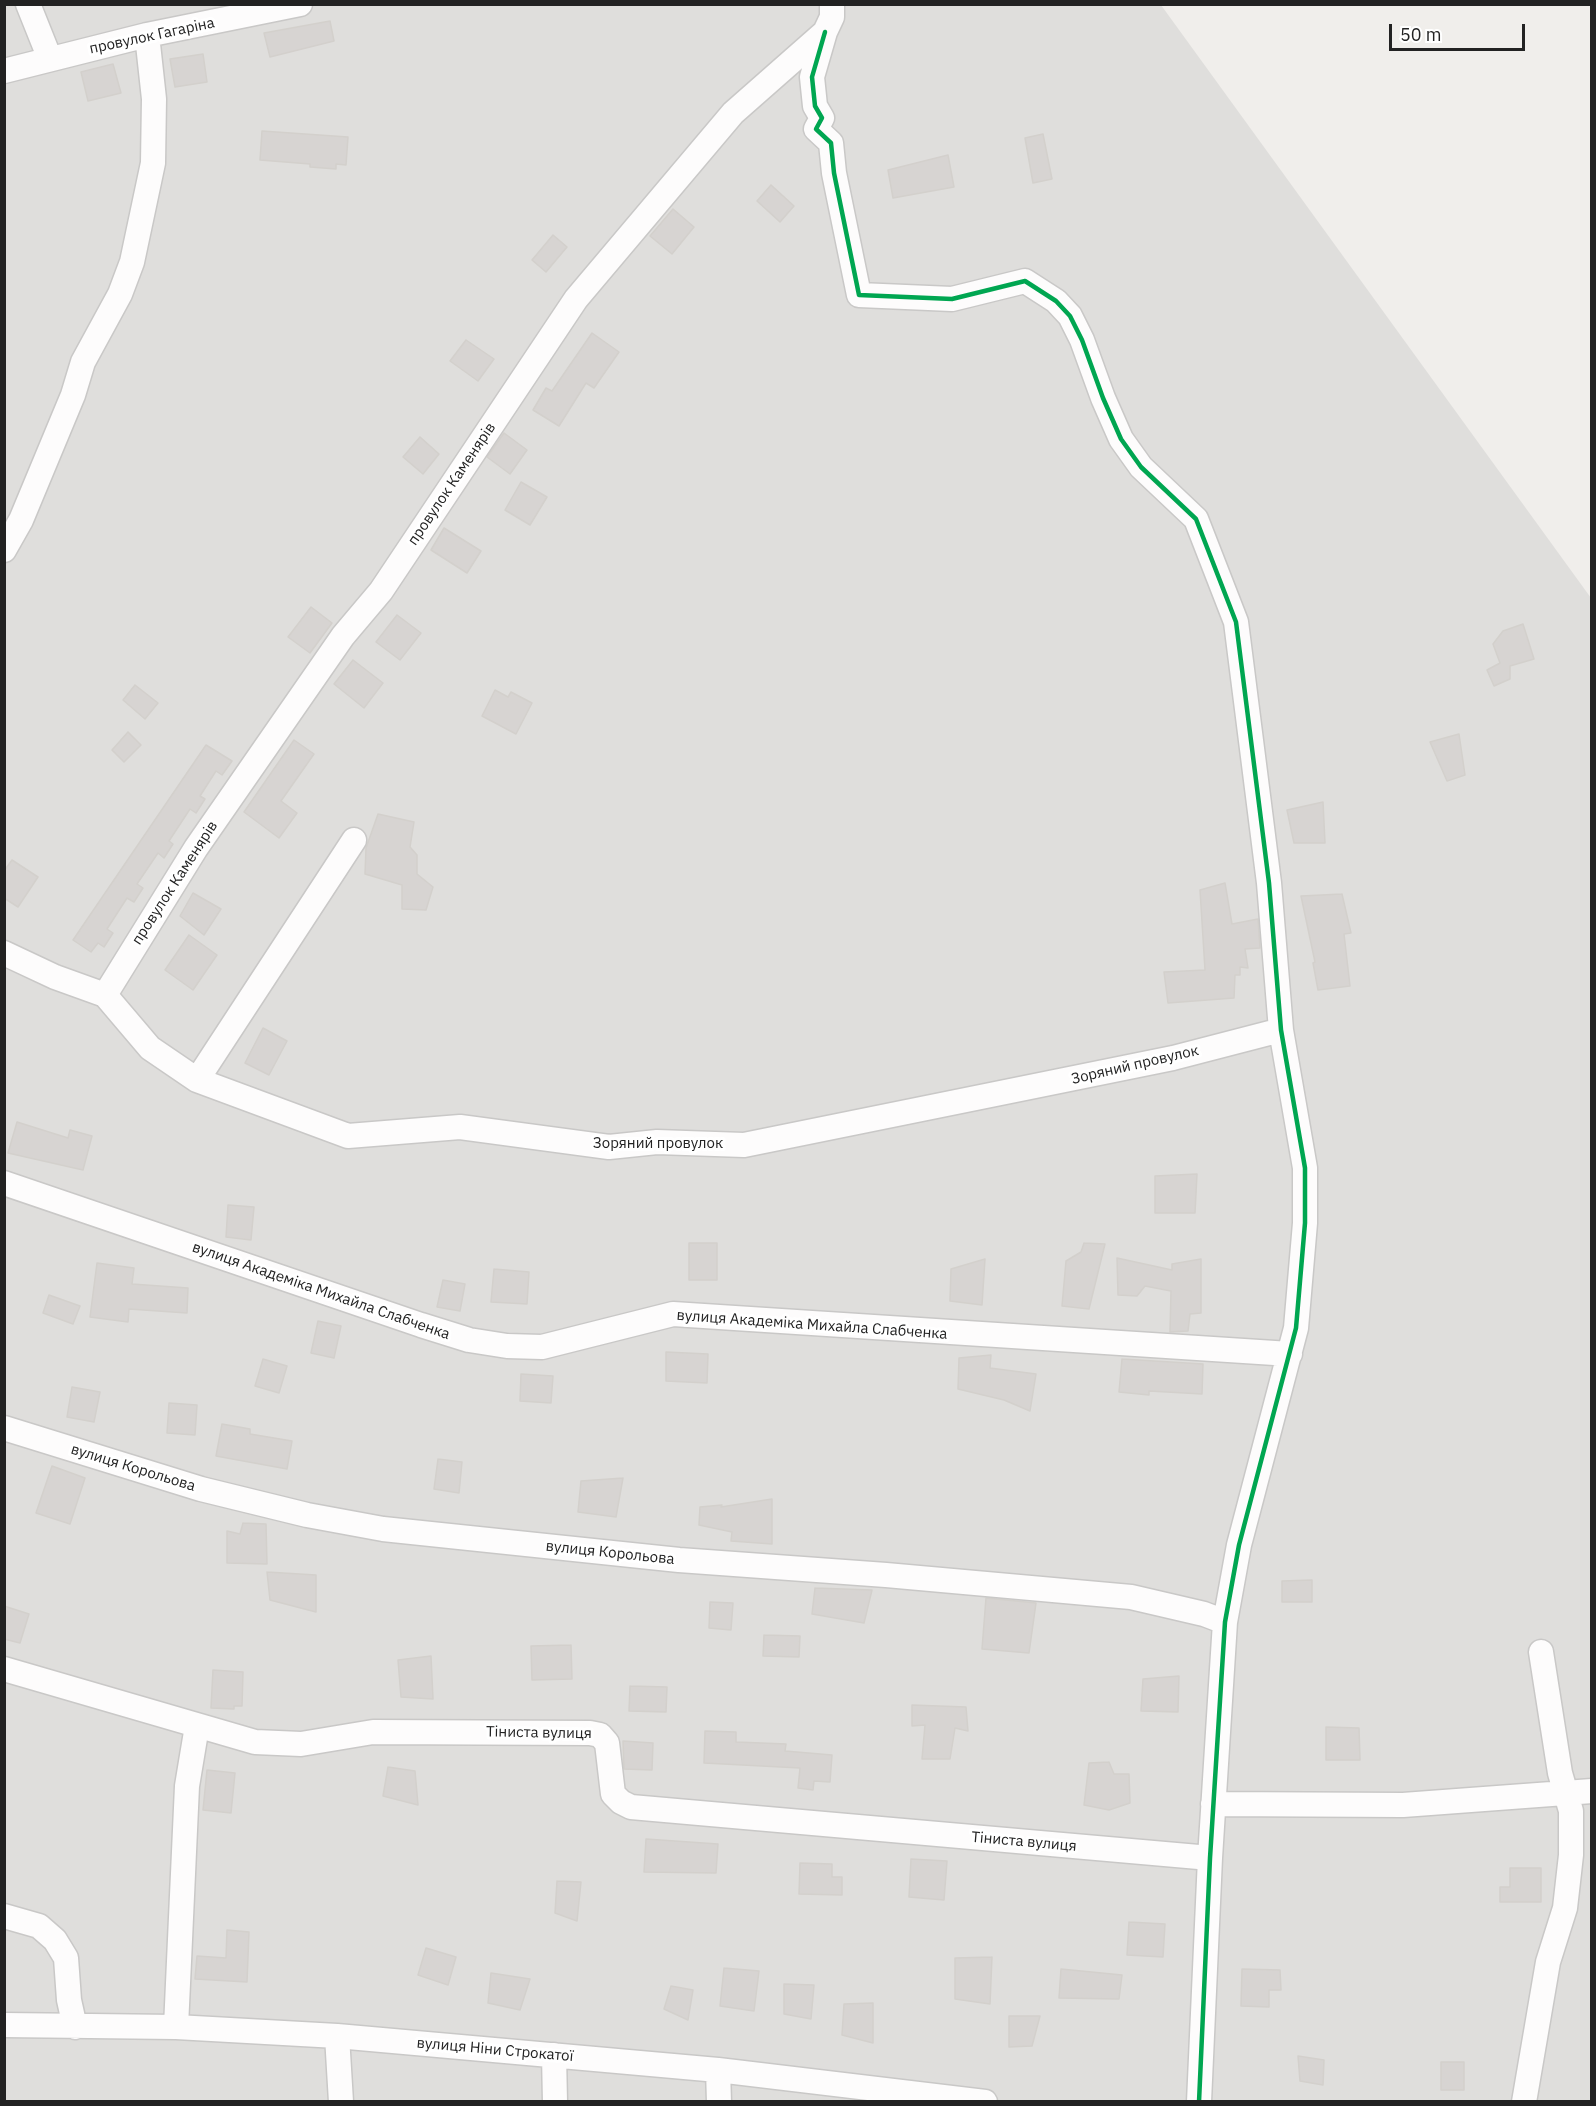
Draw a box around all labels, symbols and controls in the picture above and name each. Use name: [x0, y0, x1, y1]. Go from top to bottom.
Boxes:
scale bar: [1392, 12, 1528, 50]
street label: провулок Гагаріна: [88, 14, 216, 58]
text: 50 m: [1400, 23, 1442, 46]
street label: провулок Каменярів: [404, 419, 500, 549]
street label: провулок Каменярів: [128, 818, 222, 948]
street label: Зоряний провулок: [1069, 1042, 1201, 1088]
street label: Зоряний провулок: [593, 1135, 723, 1153]
street label: вулиця Академіка Михайла Слабченка: [190, 1238, 452, 1344]
street label: вулиця Академіка Михайла Слабченка: [676, 1307, 948, 1343]
street label: вулиця Корольова: [69, 1440, 197, 1496]
street label: вулиця Корольова: [545, 1537, 675, 1569]
street label: Тіниста вулиця: [486, 1723, 592, 1743]
street label: Тіниста вулиця: [971, 1828, 1077, 1856]
street label: вулиця Ніни Строкатої: [416, 2034, 574, 2066]

